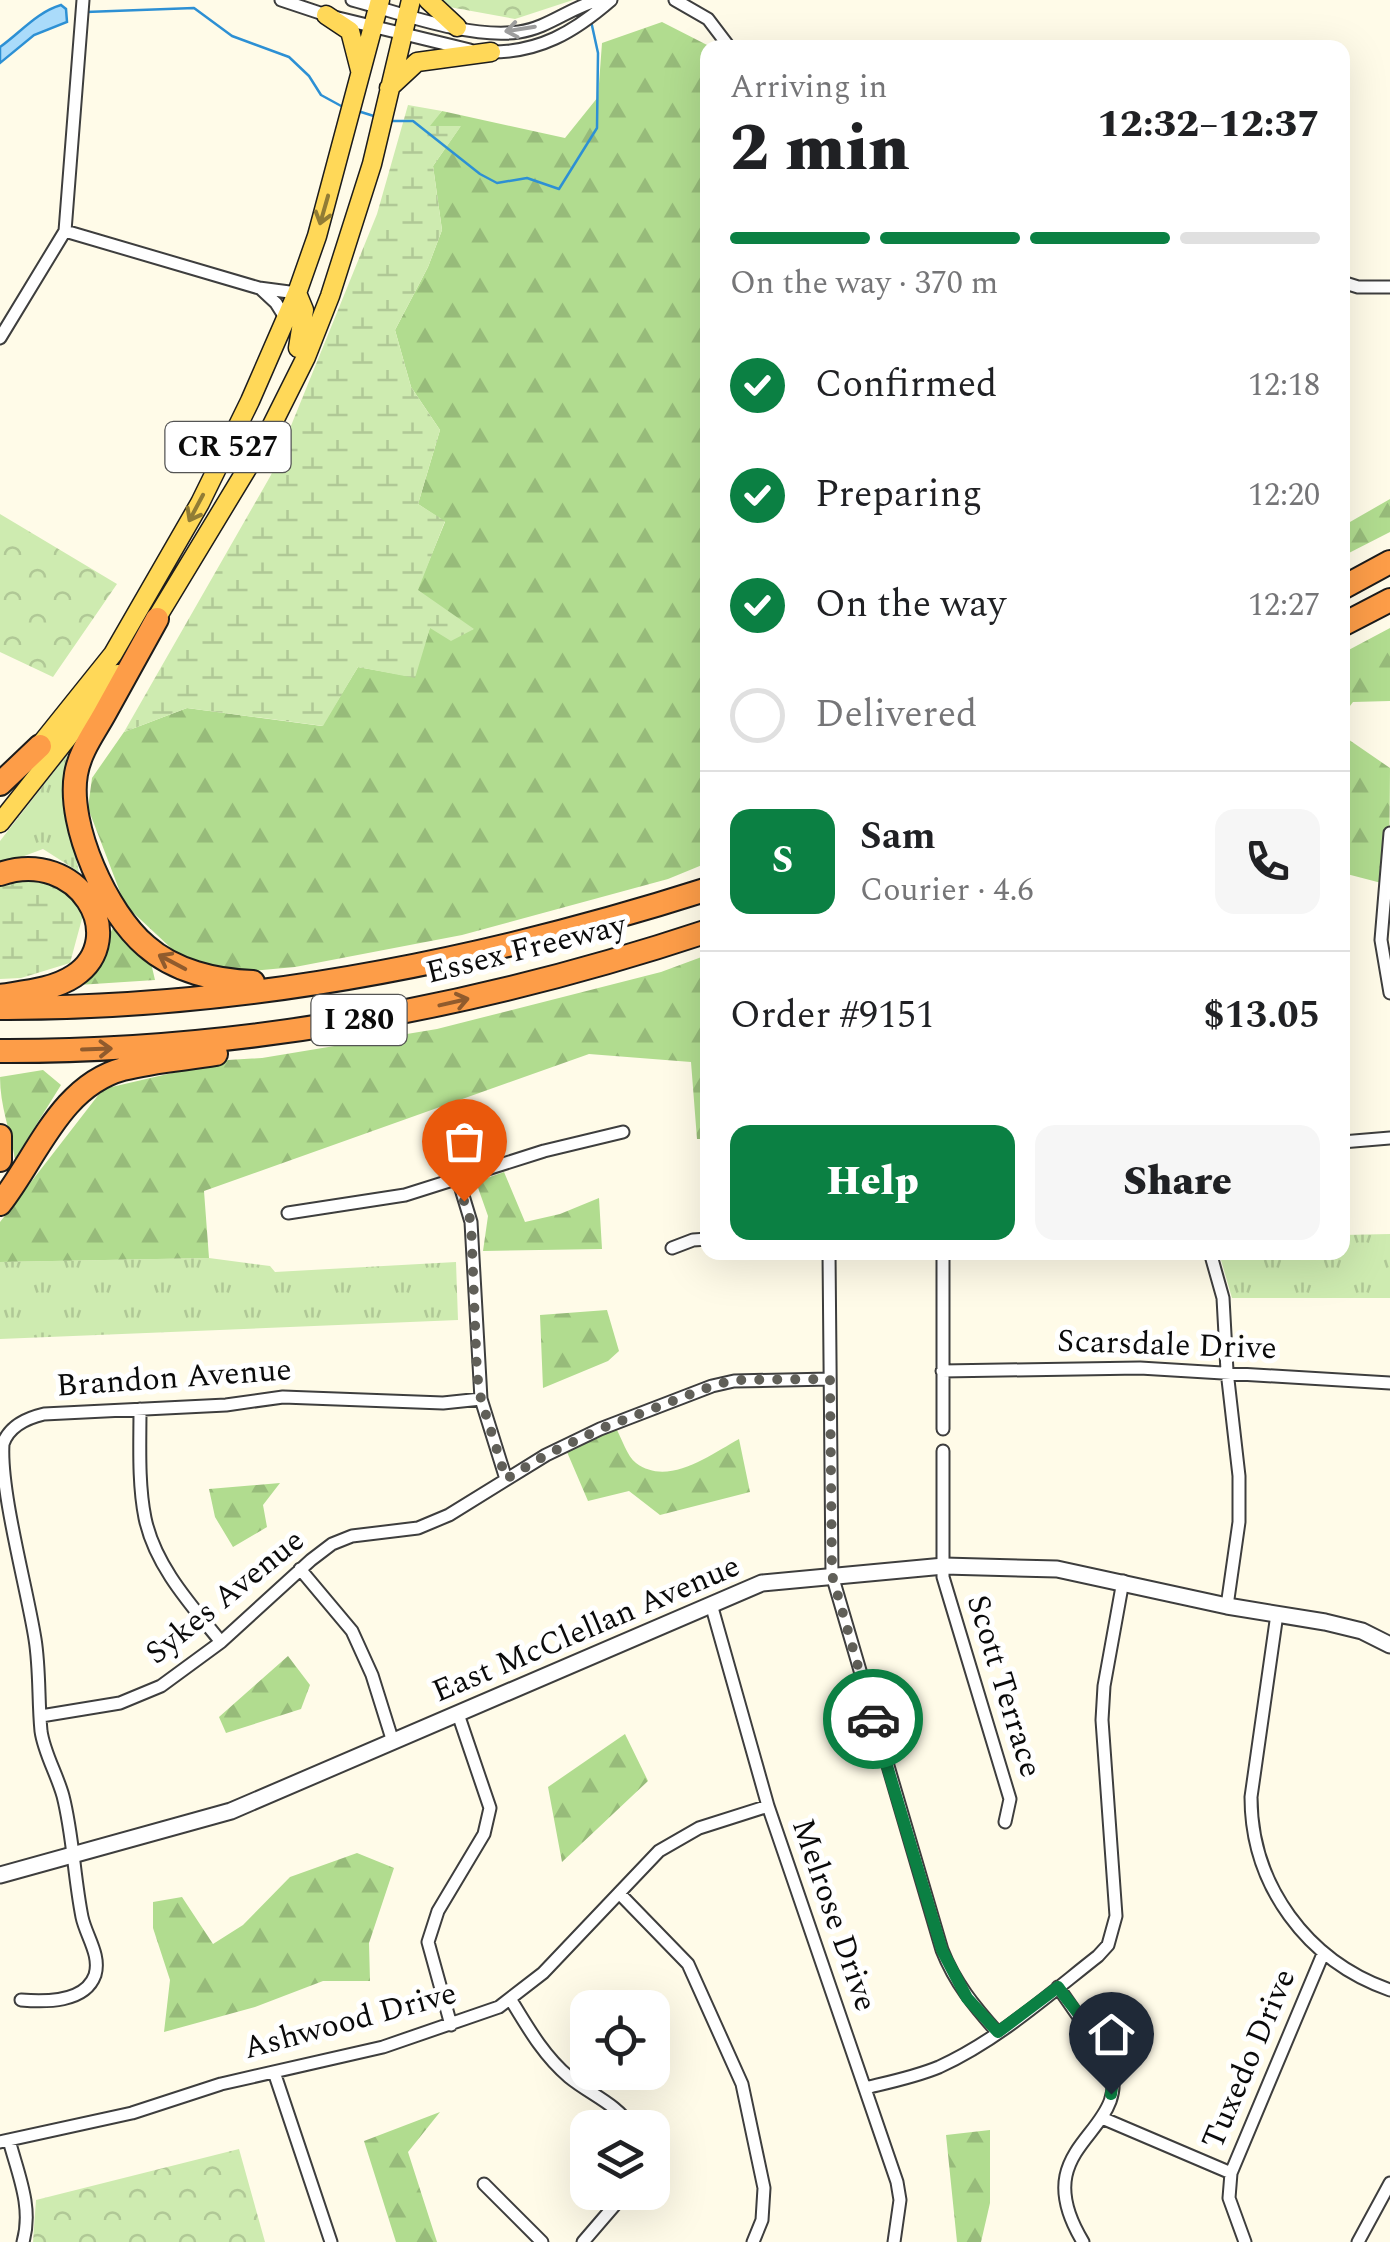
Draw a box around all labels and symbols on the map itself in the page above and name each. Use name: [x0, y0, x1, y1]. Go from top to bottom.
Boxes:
one-way arrow: [504, 20, 537, 39]
one-way arrow: [314, 194, 332, 225]
road number: CR 527: [166, 422, 290, 472]
one-way arrow: [186, 493, 206, 523]
street label: Essex Freeway: [421, 900, 633, 998]
one-way arrow: [158, 952, 188, 971]
one-way arrow: [437, 992, 469, 1010]
road number: I 280: [312, 995, 406, 1045]
one-way arrow: [81, 1040, 113, 1059]
pin: [422, 1099, 507, 1202]
street label: Scarsdale Drive: [1056, 1317, 1278, 1373]
street label: Brandon Avenue: [55, 1345, 293, 1411]
street label: Sykes Avenue: [135, 1517, 315, 1677]
street label: East McClellan Avenue: [424, 1542, 748, 1716]
street label: Scott Terrace: [953, 1589, 1055, 1783]
courier: [823, 1669, 923, 1769]
street label: Melrose Drive: [778, 1812, 890, 2018]
street label: Tuxedo Drive: [1189, 1961, 1309, 2157]
street label: Ashwood Drive: [238, 1969, 462, 2073]
pin: [1069, 1992, 1154, 2095]

